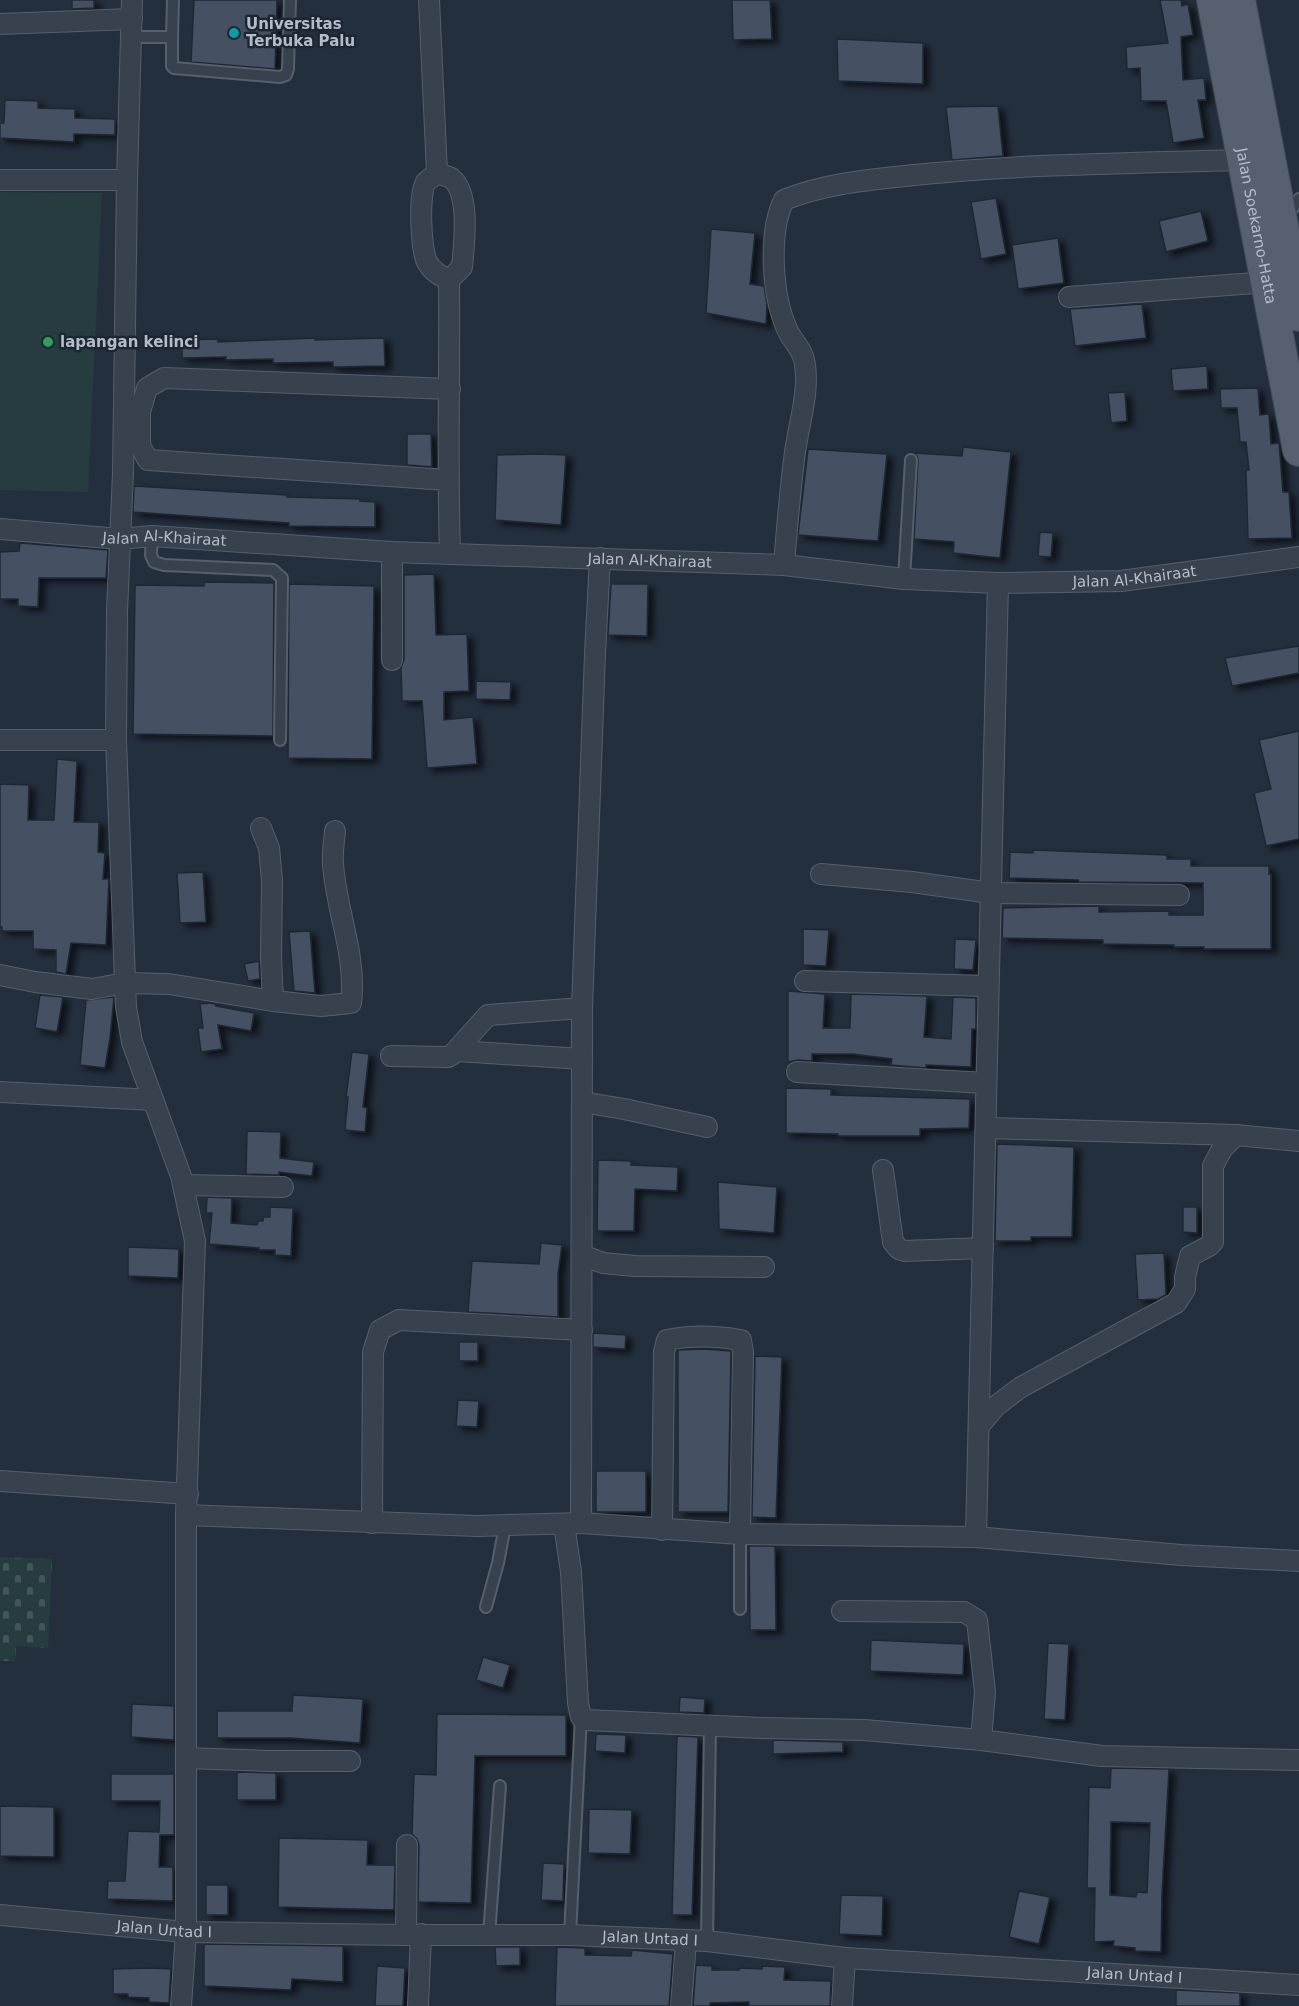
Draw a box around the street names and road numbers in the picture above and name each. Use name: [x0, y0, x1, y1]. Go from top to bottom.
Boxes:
street label: Jalan Soekarno-Hatta: [1232, 145, 1280, 306]
street label: Jalan Al-Khairaat: [101, 527, 227, 550]
street label: Jalan Al-Khairaat: [586, 549, 712, 572]
street label: Jalan Al-Khairaat: [1071, 562, 1198, 591]
street label: Jalan Untad I: [115, 1917, 212, 1941]
street label: Jalan Untad I: [601, 1927, 698, 1950]
street label: Jalan Untad I: [1085, 1963, 1183, 1987]

